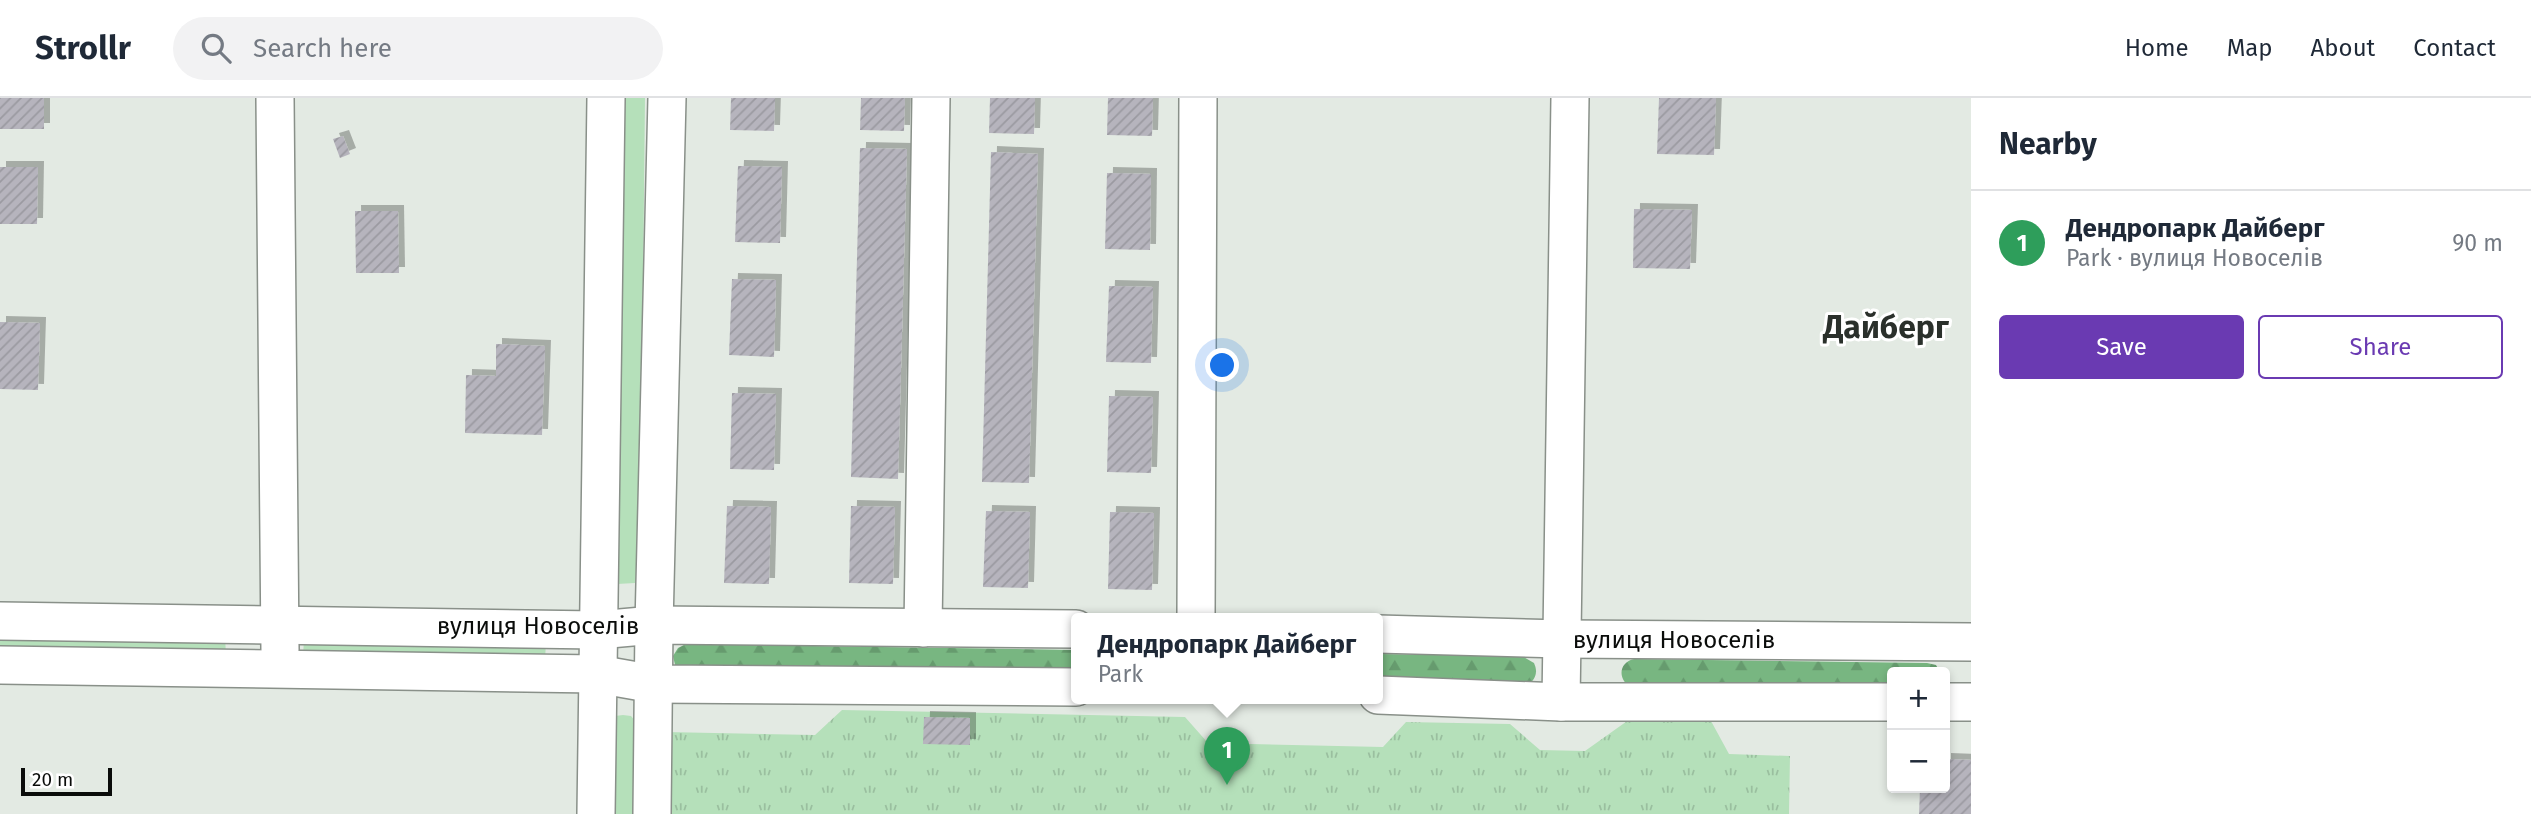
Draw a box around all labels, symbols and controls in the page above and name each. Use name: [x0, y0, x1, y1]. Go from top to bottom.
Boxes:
search box: [173, 17, 663, 80]
text: Strollr: [35, 28, 131, 68]
icon: search: [197, 29, 235, 67]
text: Search here: [253, 33, 392, 64]
text: Home: [2125, 34, 2189, 62]
text: Map: [2227, 34, 2273, 62]
text: About: [2311, 34, 2375, 62]
text: Contact: [2413, 34, 2496, 62]
text: Nearby: [1999, 126, 2097, 162]
text: Дендропарк Дайберг: [2066, 213, 2324, 244]
text: 1: [2017, 229, 2027, 257]
text: 90 m: [2452, 229, 2503, 257]
text: Park · вулиця Новоселів: [2066, 244, 2323, 272]
district label: Дайберг: [1822, 308, 1950, 346]
button: Save: [1999, 315, 2244, 379]
button: Share: [2258, 315, 2503, 379]
your location: [1205, 348, 1239, 382]
street label: вулиця Новоселів: [437, 612, 639, 640]
popup: [1071, 613, 1383, 704]
street label: вулиця Новоселів: [1573, 626, 1775, 654]
text: Дендропарк Дайберг: [1098, 629, 1356, 660]
text: Park: [1098, 660, 1143, 688]
map controls: [1887, 667, 1950, 793]
button: +: [1887, 667, 1950, 730]
pin: 1: [1204, 727, 1250, 785]
button: −: [1887, 730, 1950, 793]
scale bar: [21, 765, 112, 797]
text: 20 m: [32, 768, 73, 791]

